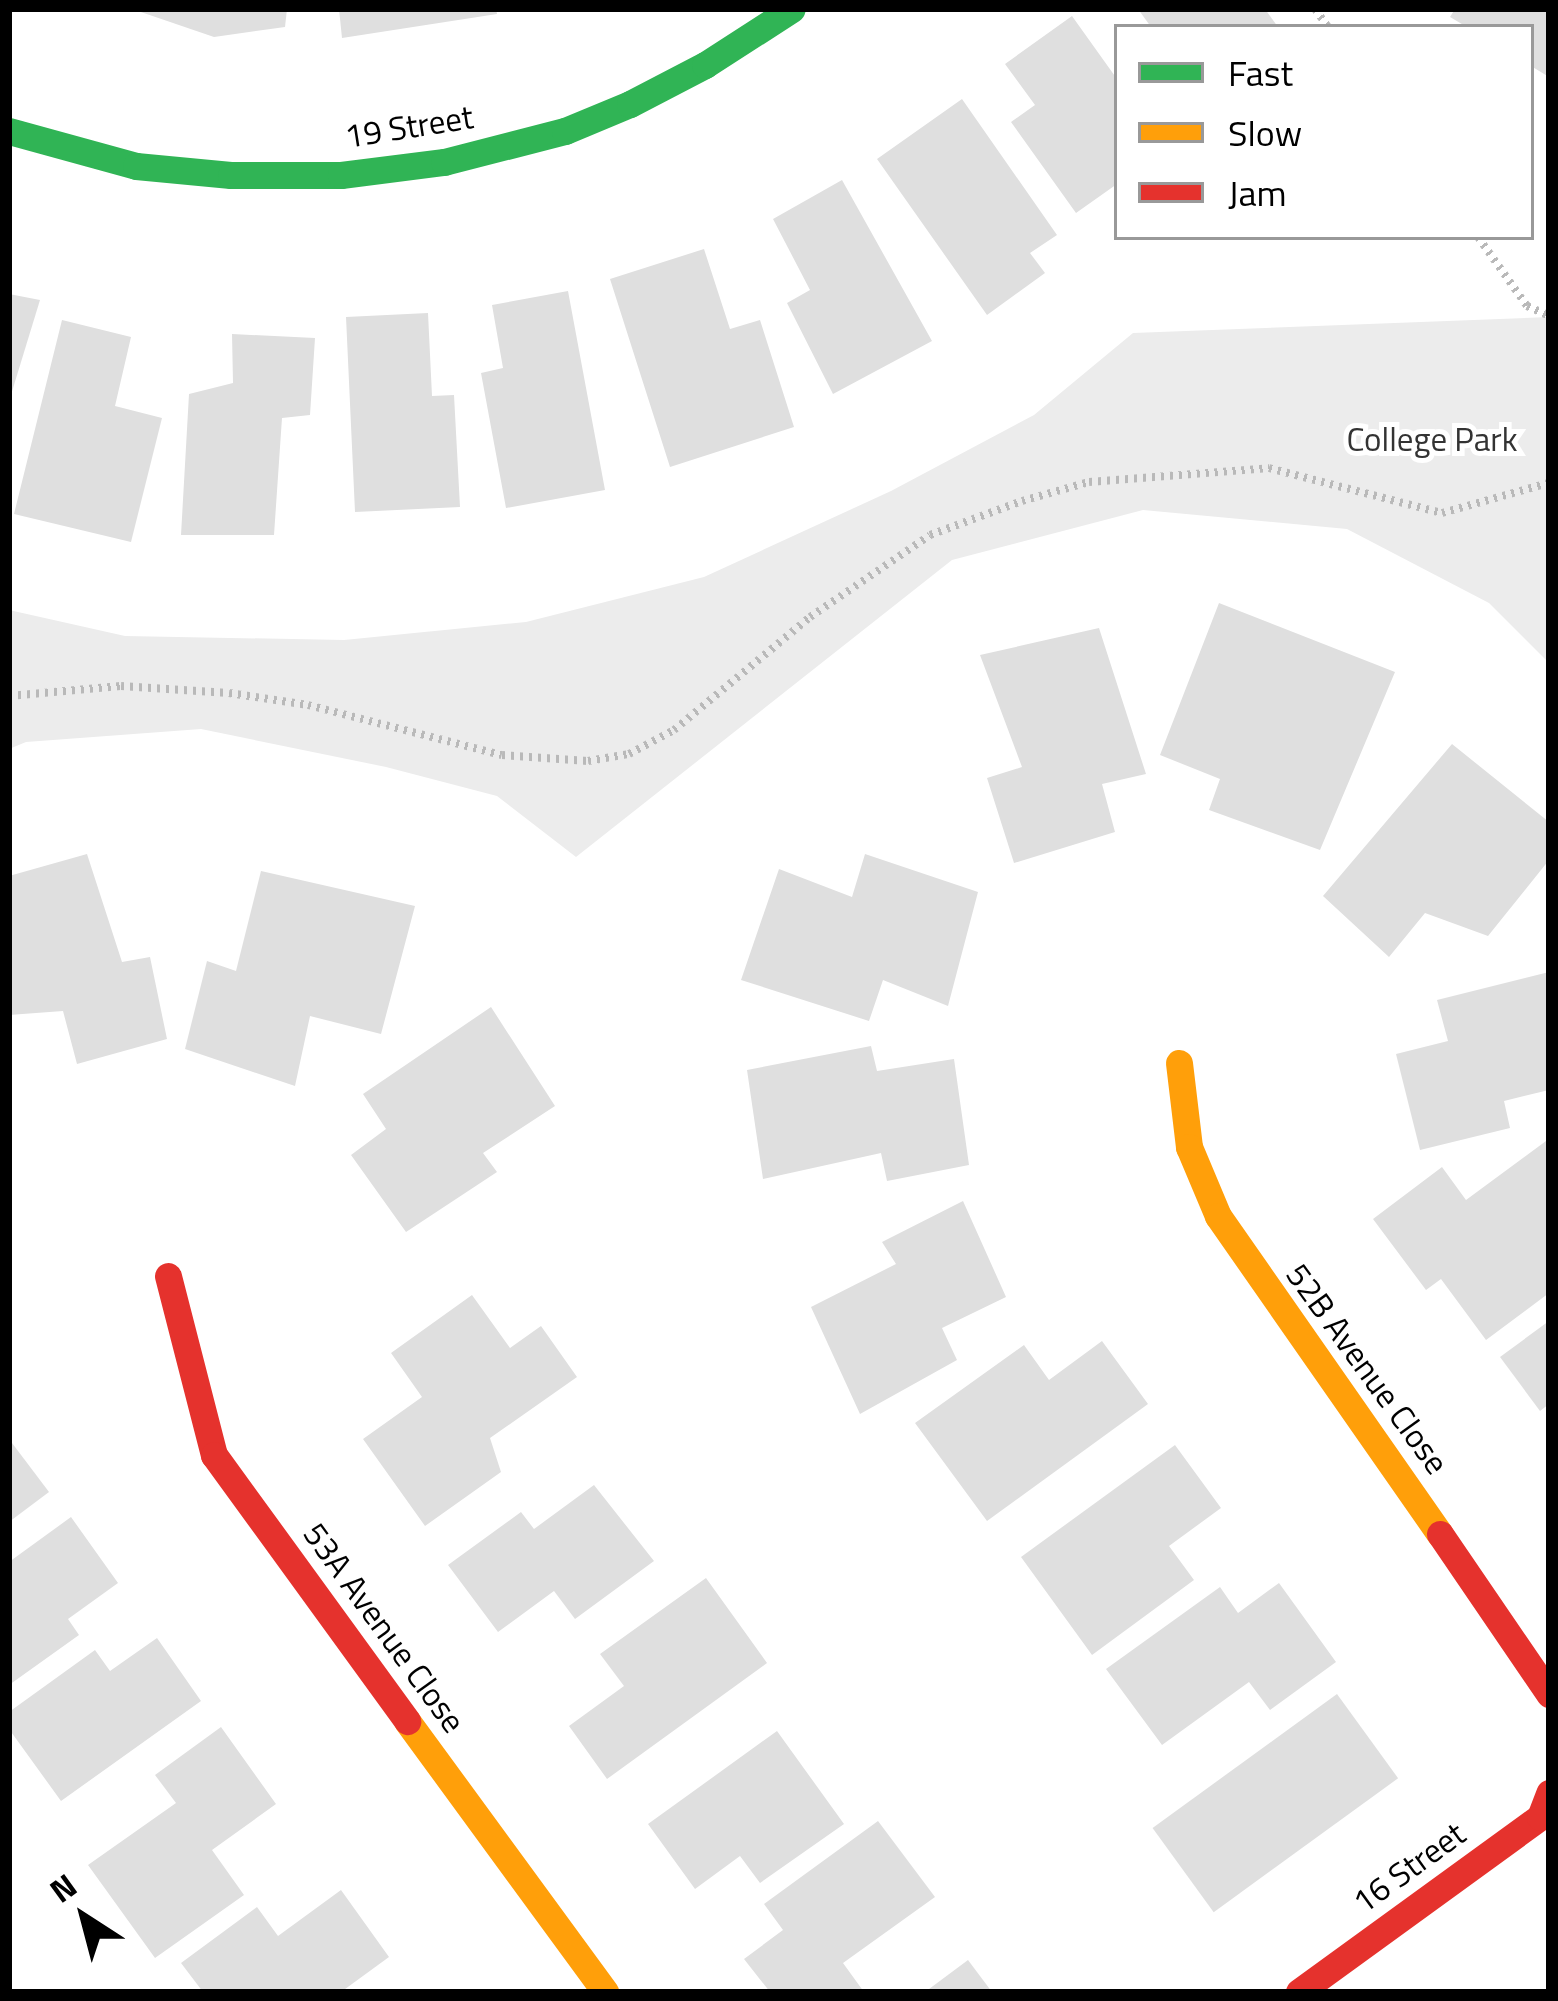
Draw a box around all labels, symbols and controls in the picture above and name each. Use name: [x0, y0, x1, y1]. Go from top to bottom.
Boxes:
legend: [1114, 24, 1534, 240]
text: Fast: [1228, 45, 1293, 100]
street label: 19 Street: [342, 97, 476, 157]
text: Slow: [1228, 105, 1302, 160]
text: Jam: [1228, 165, 1287, 220]
park label: College Park: [1346, 420, 1518, 460]
street label: 52B Avenue Close: [1277, 1256, 1457, 1482]
street label: 53A Avenue Close: [295, 1515, 473, 1741]
street label: 16 Street: [1345, 1814, 1473, 1922]
north arrow: [24, 1857, 144, 1977]
text: N: [39, 1861, 87, 1915]

